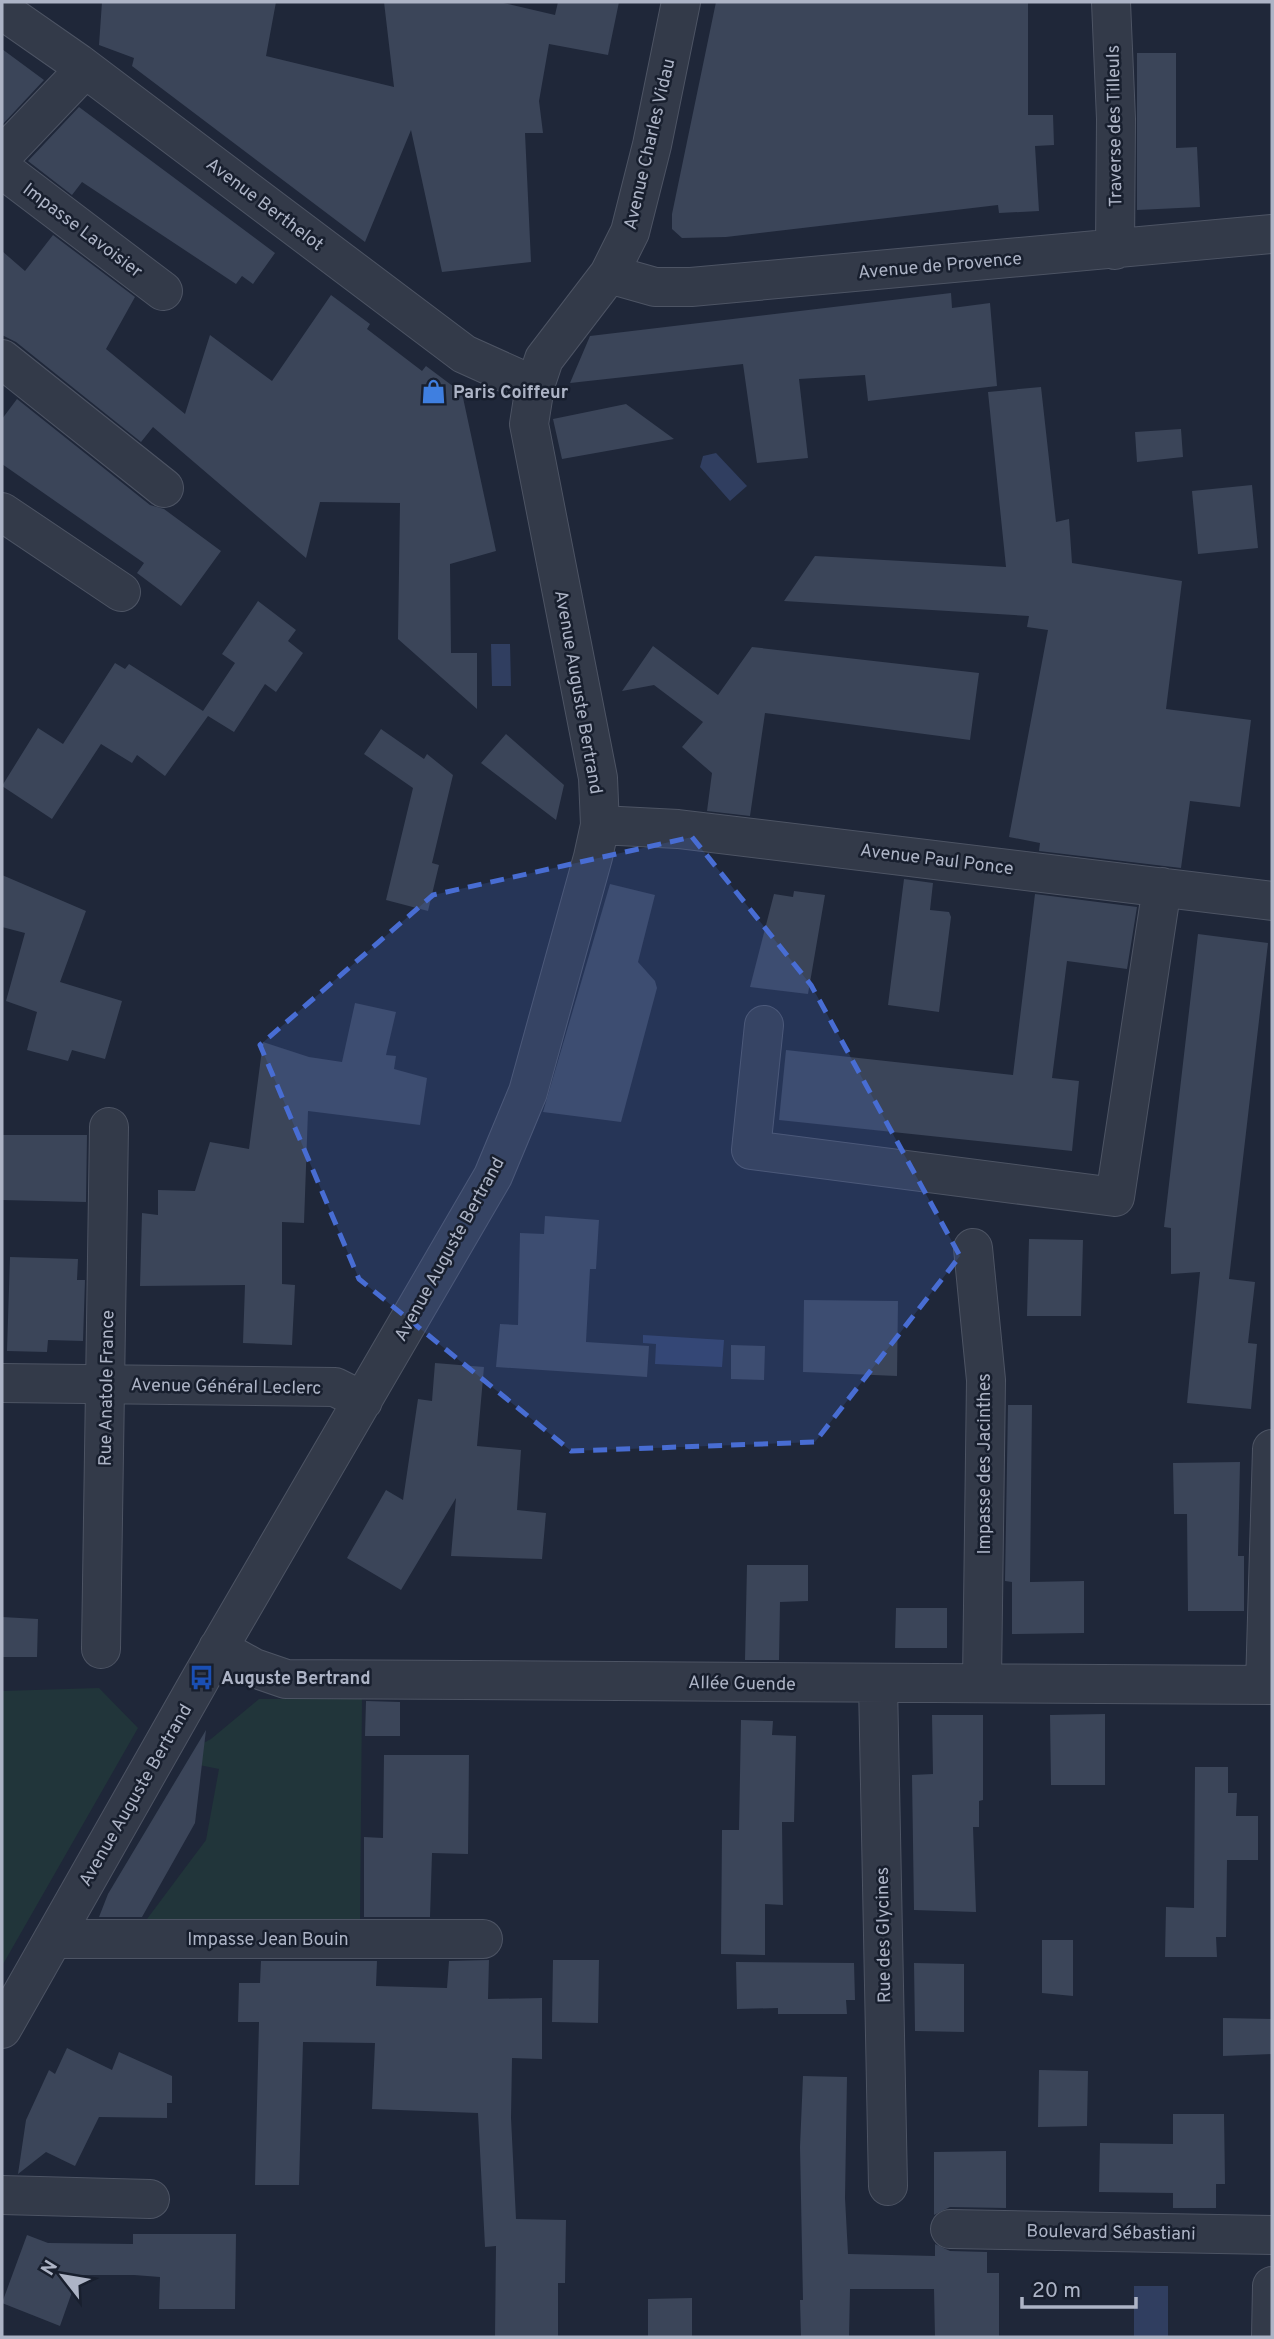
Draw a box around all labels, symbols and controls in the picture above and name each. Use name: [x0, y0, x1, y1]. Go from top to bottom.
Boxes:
street label: Traverse des Tilleuls: [1103, 45, 1128, 207]
street label: Avenue Charles Vidau: [620, 56, 681, 232]
street label: Avenue Berthelot: [201, 153, 327, 257]
street label: Impasse Lavoisier: [18, 179, 147, 284]
street label: Avenue de Provence: [857, 248, 1023, 285]
shop icon: Paris Coiffeur: [419, 378, 447, 406]
place label: Paris Coiffeur: [453, 382, 569, 405]
street label: Avenue Auguste Bertrand: [548, 588, 607, 796]
street label: Avenue Paul Ponce: [859, 840, 1015, 881]
street label: Avenue Auguste Bertrand: [390, 1154, 511, 1346]
street label: Rue Anatole France: [95, 1310, 120, 1466]
street label: Impasse des Jacinthes: [974, 1373, 997, 1555]
street label: Avenue Général Leclerc: [130, 1374, 322, 1401]
bus stop icon: Auguste Bertrand: [187, 1664, 215, 1692]
place label: Auguste Bertrand: [221, 1668, 371, 1691]
street label: Allée Guende: [688, 1672, 796, 1697]
street label: Avenue Auguste Bertrand: [75, 1700, 198, 1891]
street label: Rue des Glycines: [872, 1867, 897, 2003]
street label: Impasse Jean Bouin: [187, 1929, 349, 1952]
street label: Boulevard Sébastiani: [1026, 2221, 1196, 2246]
north arrow: [28, 2241, 98, 2311]
text: N: [36, 2256, 64, 2280]
scale bar: [1022, 2266, 1136, 2310]
text: 20 m: [1032, 2278, 1081, 2305]

